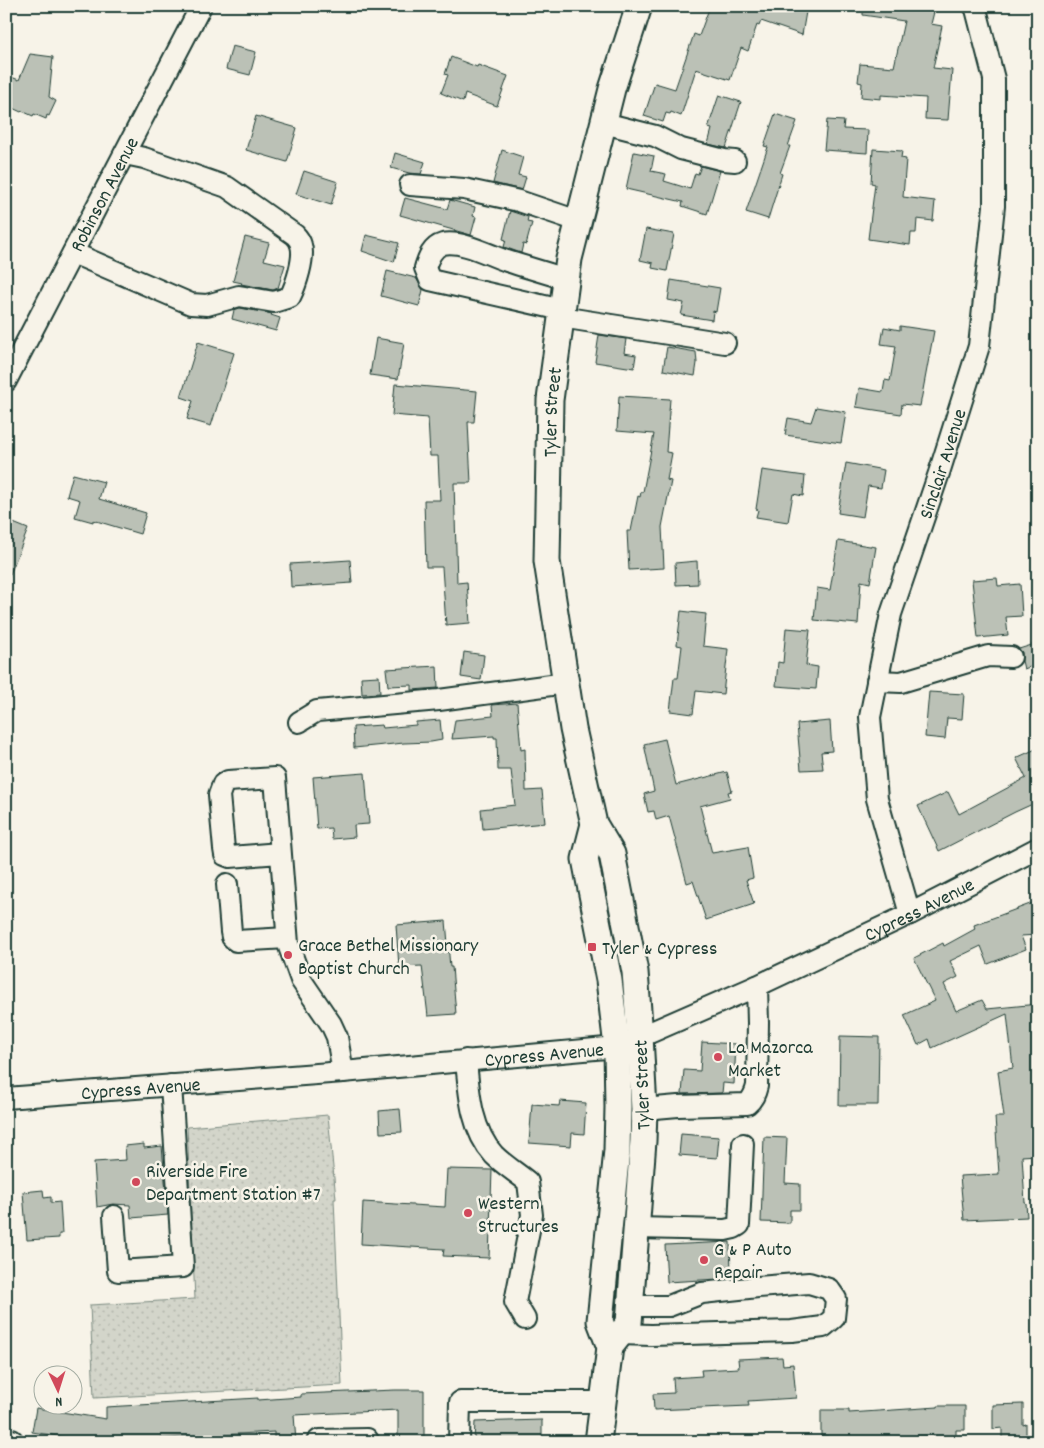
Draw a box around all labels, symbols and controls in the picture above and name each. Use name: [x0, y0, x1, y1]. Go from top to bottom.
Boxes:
street label: Robinson Avenue: [64, 133, 148, 258]
street label: Tyler Street: [538, 366, 571, 457]
street label: Sinclair Avenue: [913, 405, 975, 523]
street label: Cypress Avenue: [860, 872, 980, 951]
place label: Grace Bethel Missionary Baptist Church: [298, 933, 479, 984]
place label: Tyler & Cypress: [602, 936, 717, 964]
marker: Tyler & Cypress: [586, 941, 598, 953]
marker: Grace Bethel Missionary Baptist Church: [282, 949, 294, 961]
place label: La Mazorca Market: [728, 1035, 813, 1086]
street label: Cypress Avenue: [484, 1037, 605, 1076]
street label: Tyler Street: [628, 1039, 660, 1130]
marker: La Mazorca Market: [712, 1051, 724, 1063]
street label: Cypress Avenue: [80, 1072, 202, 1109]
place label: Riverside Fire Department Station #7: [146, 1159, 321, 1210]
marker: Riverside Fire Department Station #7: [130, 1176, 142, 1188]
place label: Western Structures: [478, 1191, 559, 1242]
marker: Western Structures: [462, 1207, 474, 1219]
place label: G & P Auto Repair: [714, 1237, 792, 1288]
marker: G & P Auto Repair: [698, 1254, 710, 1266]
north arrow: [32, 1366, 82, 1416]
text: N: [55, 1391, 63, 1411]

